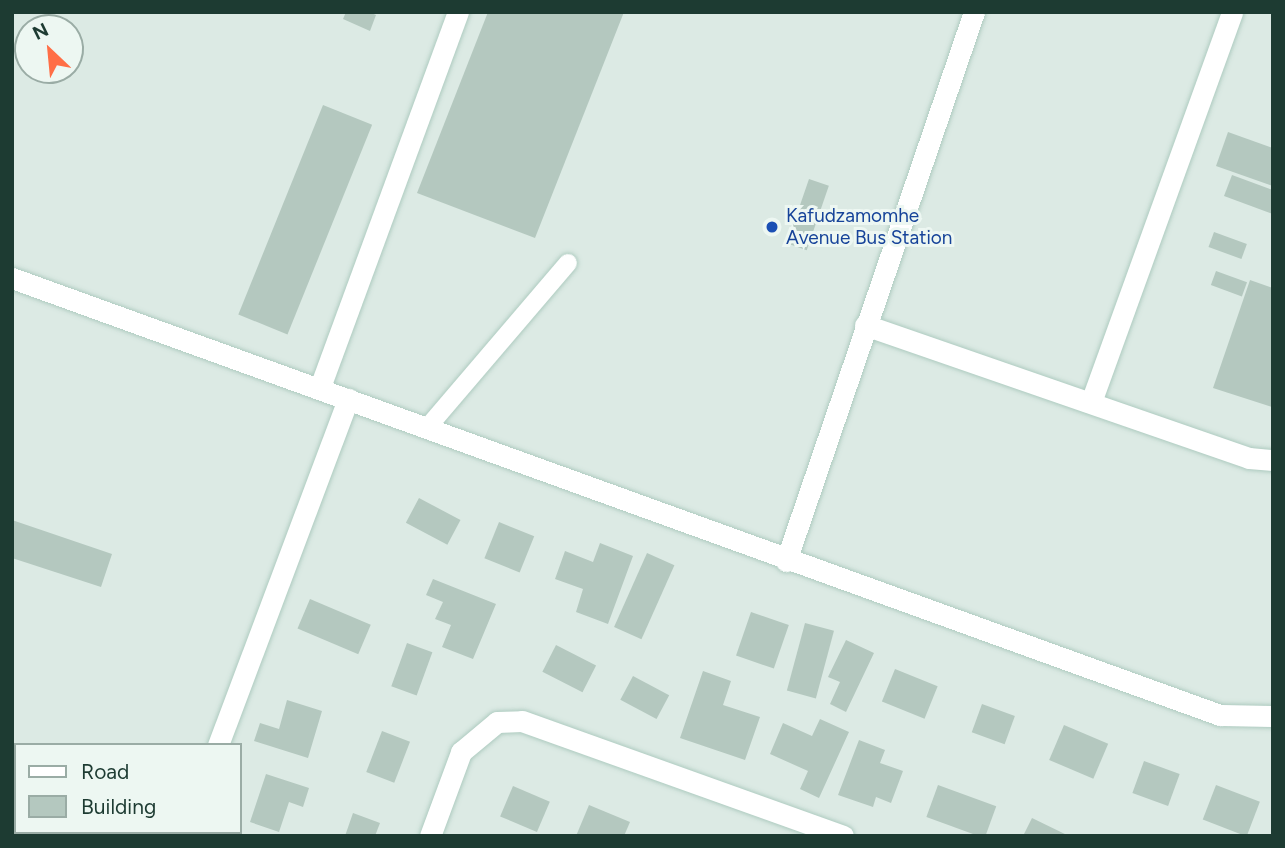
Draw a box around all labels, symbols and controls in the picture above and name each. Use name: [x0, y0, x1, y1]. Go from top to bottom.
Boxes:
north arrow: [14, 14, 84, 84]
text: N: [29, 18, 52, 45]
place label: Kafudzamomhe Avenue Bus Station: [786, 205, 952, 249]
marker: Kafudzamomhe Avenue Bus Station: [764, 219, 780, 235]
legend: [14, 743, 242, 834]
text: Road: [81, 759, 129, 784]
text: Building: [81, 794, 156, 819]

